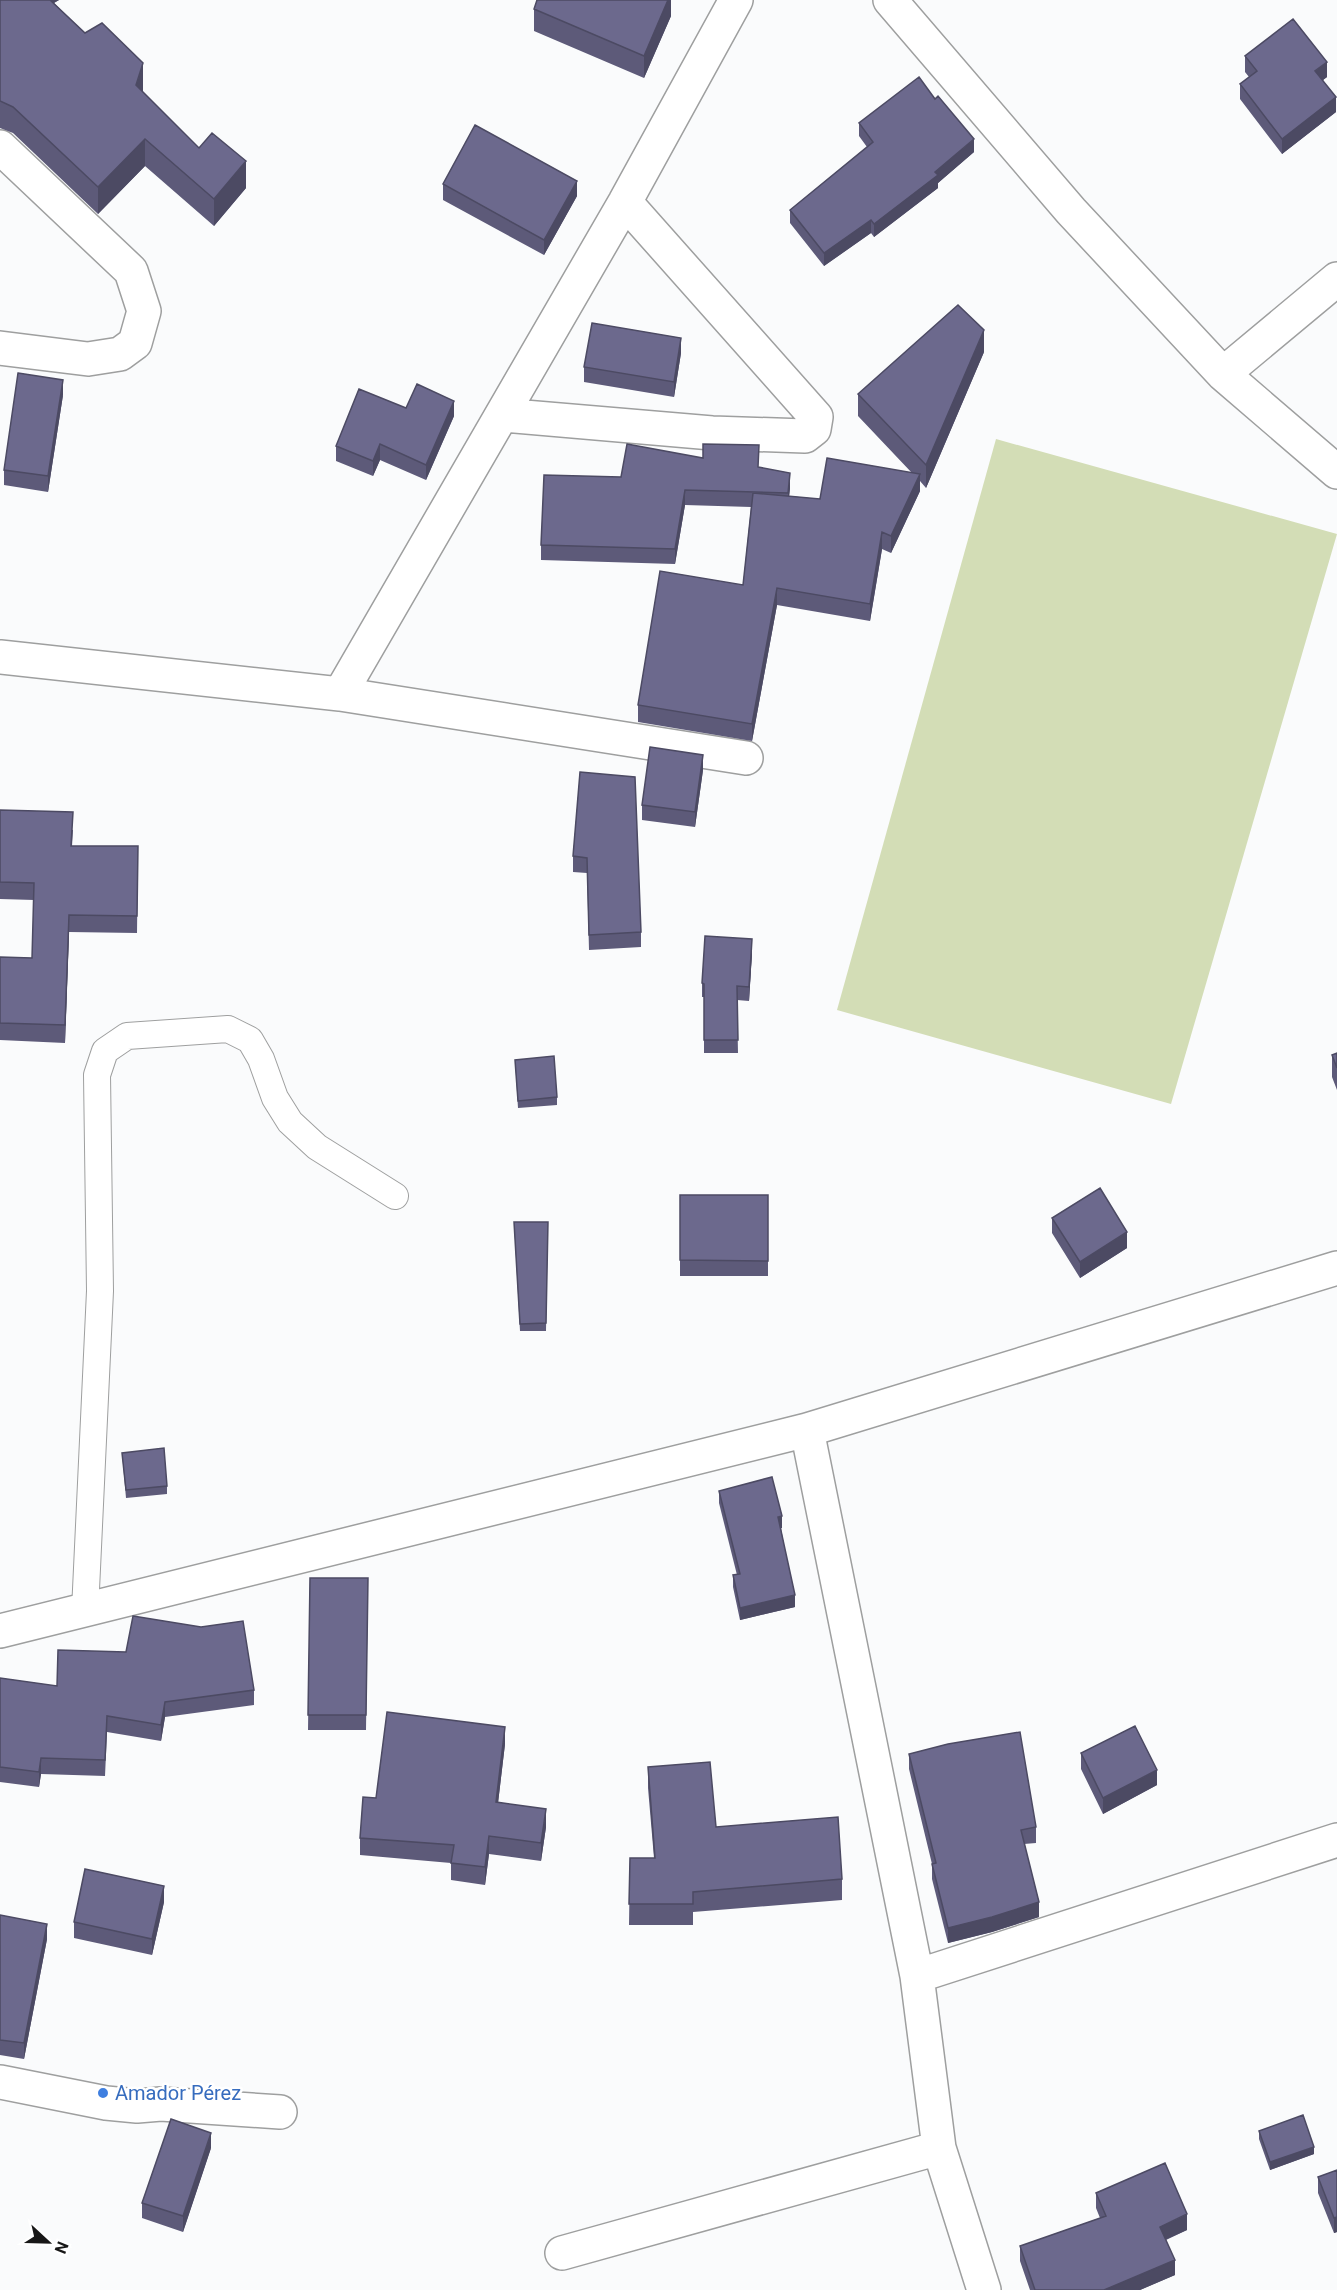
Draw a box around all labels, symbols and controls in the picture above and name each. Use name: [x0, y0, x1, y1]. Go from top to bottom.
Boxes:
place label: Amador Pérez: [115, 2081, 241, 2105]
marker: Amador Pérez: [96, 2086, 110, 2100]
north arrow: [18, 2212, 78, 2272]
text: N: [51, 2239, 72, 2256]

